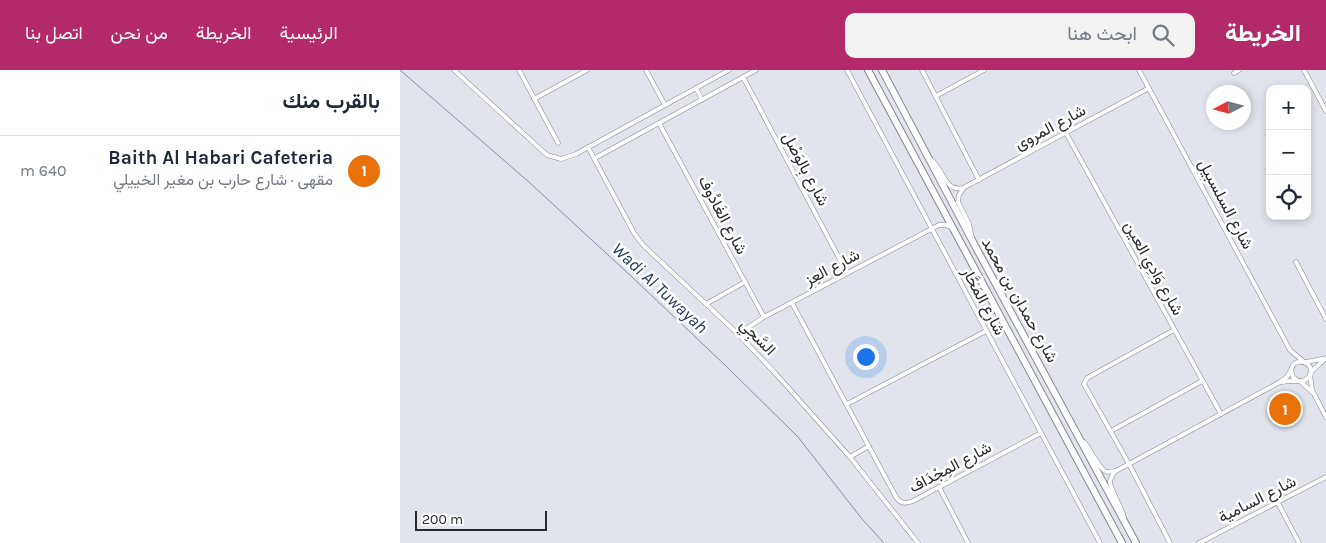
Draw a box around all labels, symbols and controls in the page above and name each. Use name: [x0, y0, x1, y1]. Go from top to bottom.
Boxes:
search box: [845, 13, 1195, 58]
text: الخريطة: [1225, 19, 1301, 47]
icon: search: [1149, 21, 1177, 49]
text: اتصل بنا: [25, 22, 83, 44]
text: من نحن: [111, 22, 168, 44]
text: الخريطة: [196, 22, 252, 44]
text: الرئيسية: [280, 22, 338, 44]
text: ابحث هنا: [1067, 23, 1137, 45]
north arrow: [1206, 85, 1251, 130]
map controls: [1266, 85, 1311, 220]
button: +: [1266, 85, 1311, 130]
text: بالقرب منك: [282, 89, 380, 113]
street label: شارع المروى: [1011, 100, 1090, 155]
street label: شارع بِالوَصْل: [776, 129, 833, 210]
button: −: [1266, 130, 1311, 175]
text: Baith Al Habari Cafeteria: [108, 147, 333, 169]
street label: شارع السلسبيل: [1193, 156, 1258, 253]
text: 640 m: [20, 161, 66, 180]
text: 1: [361, 161, 367, 180]
text: مقهى · شارع حارب بن مغير الخييلي: [113, 170, 333, 189]
street label: شارع الغَادُوف: [693, 172, 752, 258]
button: locate: [1266, 175, 1311, 220]
street label: شارع وَادِي العين: [1117, 218, 1188, 320]
street label: شارع حمدان بن محمد: [976, 234, 1062, 367]
water label: Wadi Al Tuwayah: [607, 238, 713, 338]
street label: شارع العِز: [800, 245, 864, 292]
street label: شارع المَحَّار: [956, 263, 1010, 339]
street label: السَّجِي: [733, 315, 780, 362]
your location: [853, 344, 879, 370]
pin: 1: [1269, 390, 1301, 428]
street label: شارع المِجْدَاف: [906, 437, 995, 498]
street label: شارع السامية: [1215, 471, 1300, 528]
scale bar: [415, 508, 548, 531]
text: 200 m: [422, 511, 463, 528]

